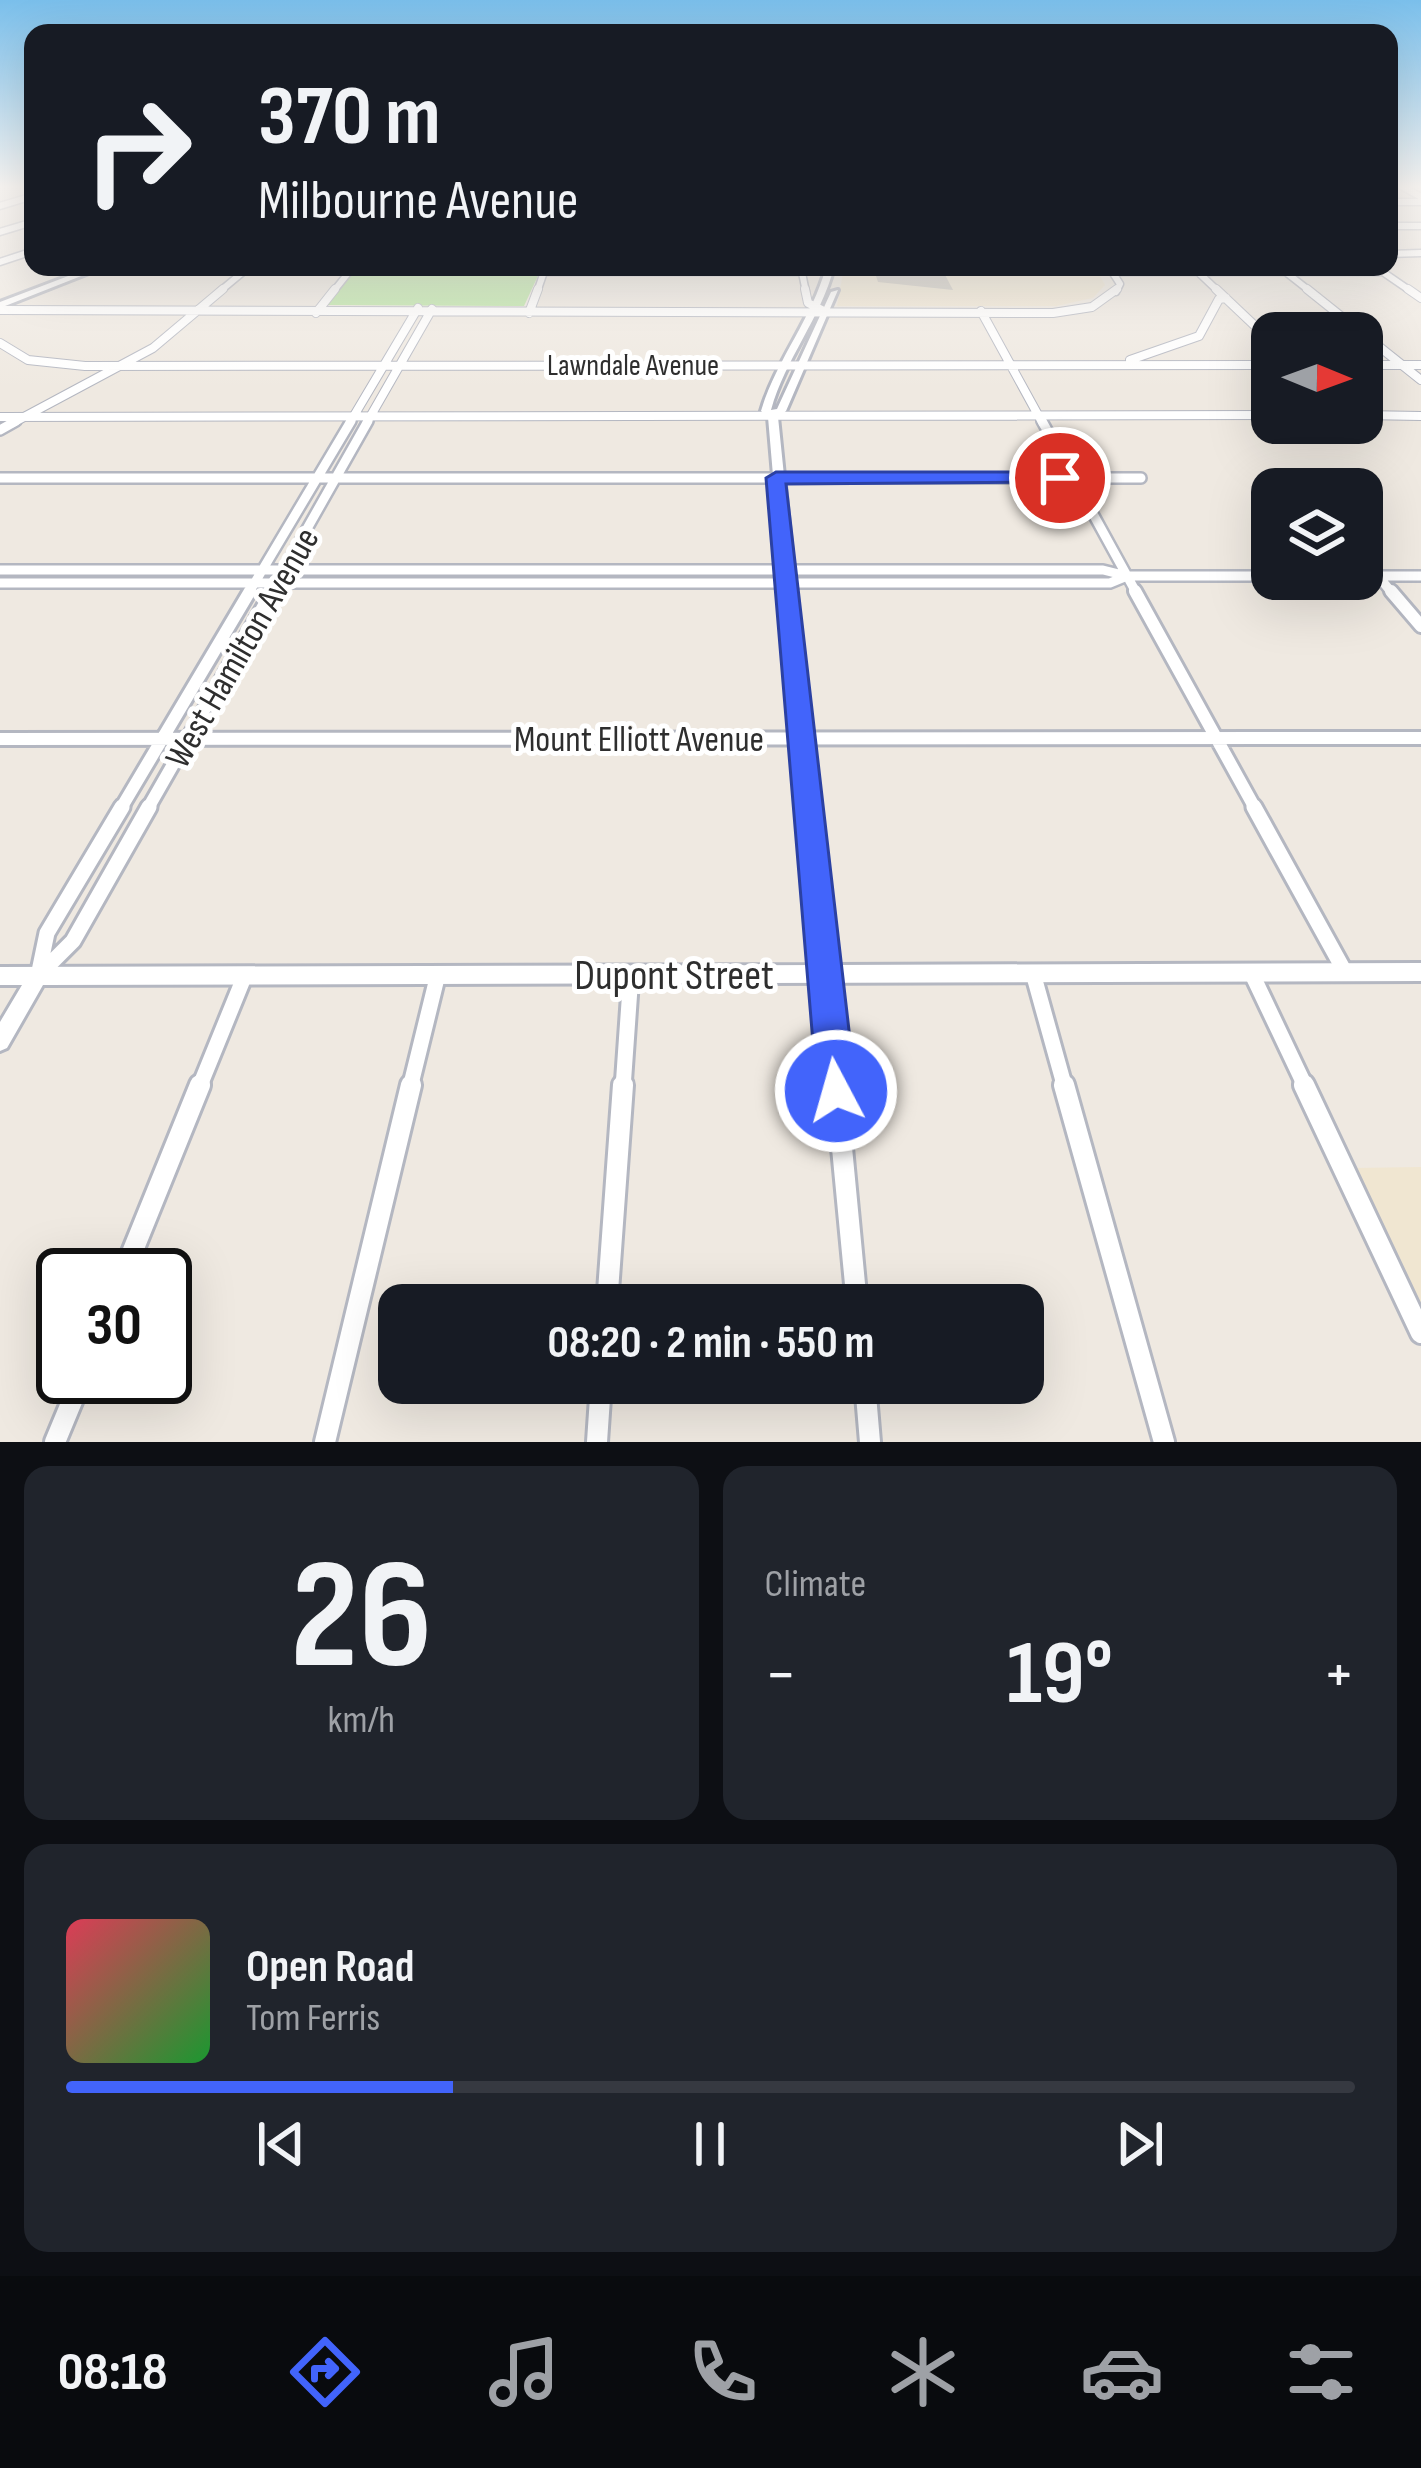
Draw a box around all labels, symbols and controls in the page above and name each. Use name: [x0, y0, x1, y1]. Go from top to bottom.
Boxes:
text: 370 m: [258, 67, 441, 168]
icon: right: [60, 72, 216, 228]
text: Milbourne Avenue: [258, 169, 579, 234]
north arrow: [1251, 312, 1383, 444]
map controls: [1251, 312, 1383, 600]
street label: Lawndale Avenue: [547, 348, 719, 384]
pin: [1009, 427, 1111, 529]
icon: arrive: [1027, 445, 1093, 511]
button: layers: [1251, 468, 1383, 600]
street label: West Hamilton Avenue: [157, 520, 329, 776]
street label: Mount Elliott Avenue: [514, 719, 764, 762]
street label: Dupont Street: [574, 951, 774, 1002]
position arrow: [773, 1028, 899, 1154]
speed limit sign: 30: [36, 1248, 192, 1404]
text: 08:20 · 2 min · 550 m: [548, 1316, 874, 1371]
text: 26: [290, 1525, 432, 1712]
text: Climate: [765, 1561, 866, 1608]
text: 19°: [1007, 1621, 1113, 1729]
text: −: [765, 1636, 797, 1715]
text: +: [1323, 1636, 1355, 1715]
text: km/h: [328, 1697, 395, 1744]
text: Open Road: [246, 1940, 414, 1995]
text: Tom Ferris: [246, 1995, 380, 2042]
icon: previous: [248, 2111, 314, 2177]
icon: pause: [677, 2111, 743, 2177]
icon: next: [1107, 2111, 1173, 2177]
icon: directions: [283, 2330, 367, 2414]
icon: music: [482, 2330, 566, 2414]
icon: phone: [681, 2330, 765, 2414]
icon: climate: [881, 2330, 965, 2414]
icon: car: [1080, 2330, 1164, 2414]
icon: filters: [1279, 2330, 1363, 2414]
text: 08:18: [58, 2340, 168, 2405]

